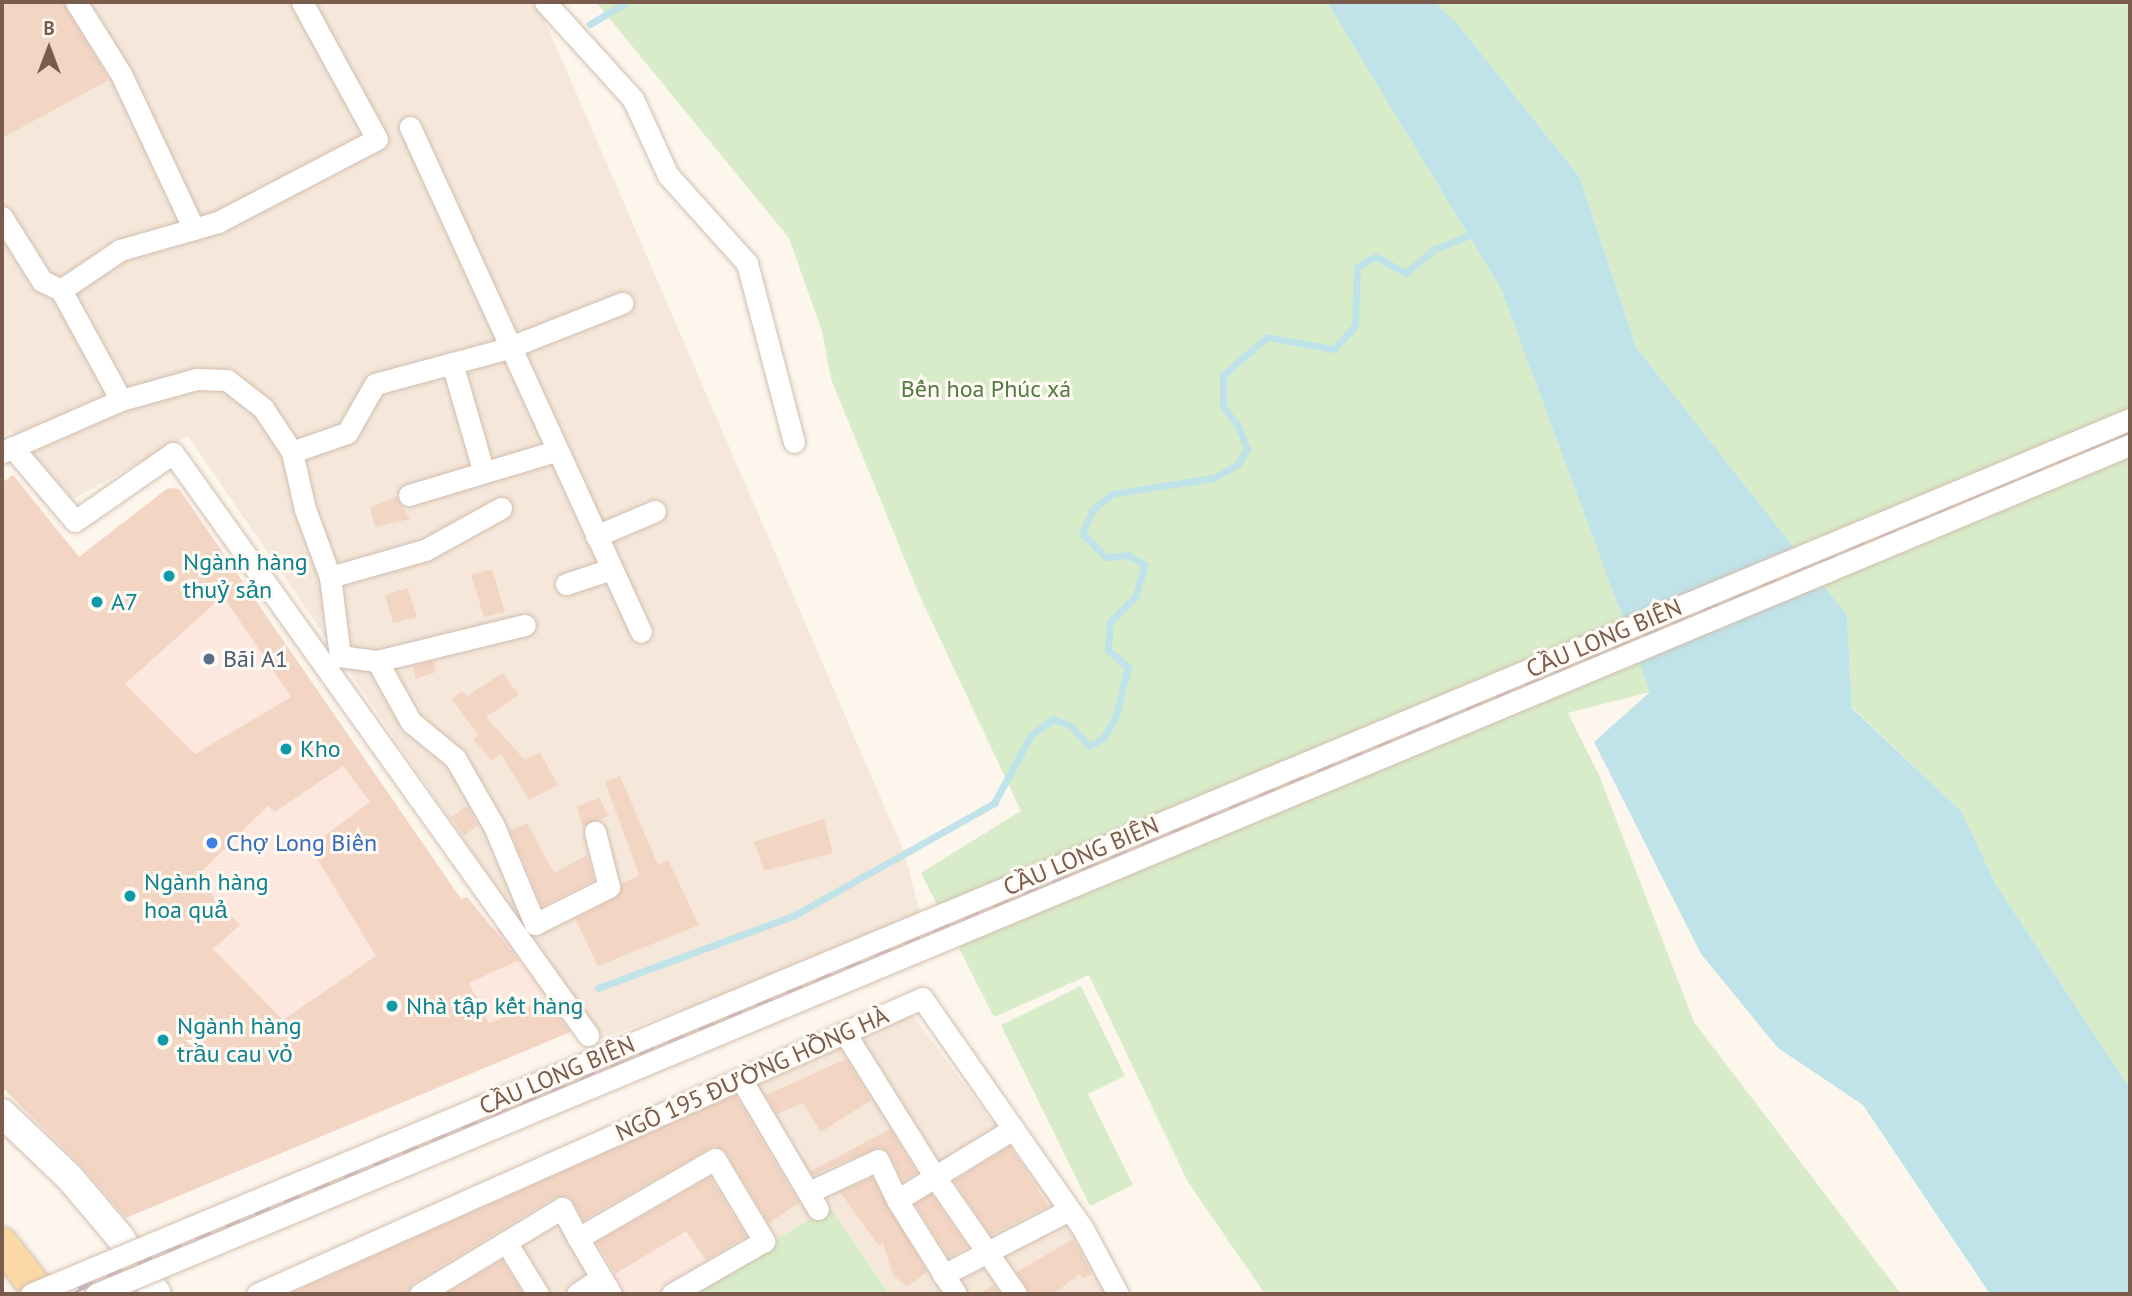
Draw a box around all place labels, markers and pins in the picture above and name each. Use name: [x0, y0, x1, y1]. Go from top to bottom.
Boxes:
place label: Ngành hàng thuỷ sản: [183, 548, 308, 604]
marker: Ngành hàng thuỷ sản: [161, 568, 177, 584]
place label: A7: [111, 588, 138, 616]
marker: A7: [89, 594, 105, 610]
place label: Bãi A1: [223, 645, 289, 673]
marker: Bãi A1: [201, 651, 217, 667]
place label: Kho: [300, 735, 341, 763]
marker: Kho: [278, 741, 294, 757]
place label: Chợ Long Biên: [226, 829, 377, 857]
marker: Chợ Long Biên: [204, 835, 220, 851]
place label: Ngành hàng hoa quả: [144, 868, 269, 924]
marker: Ngành hàng hoa quả: [122, 888, 138, 904]
place label: Nhà tập kết hàng: [406, 992, 583, 1020]
marker: Nhà tập kết hàng: [384, 998, 400, 1014]
place label: Ngành hàng trầu cau vỏ: [177, 1012, 302, 1068]
marker: Ngành hàng trầu cau vỏ: [155, 1032, 171, 1048]

